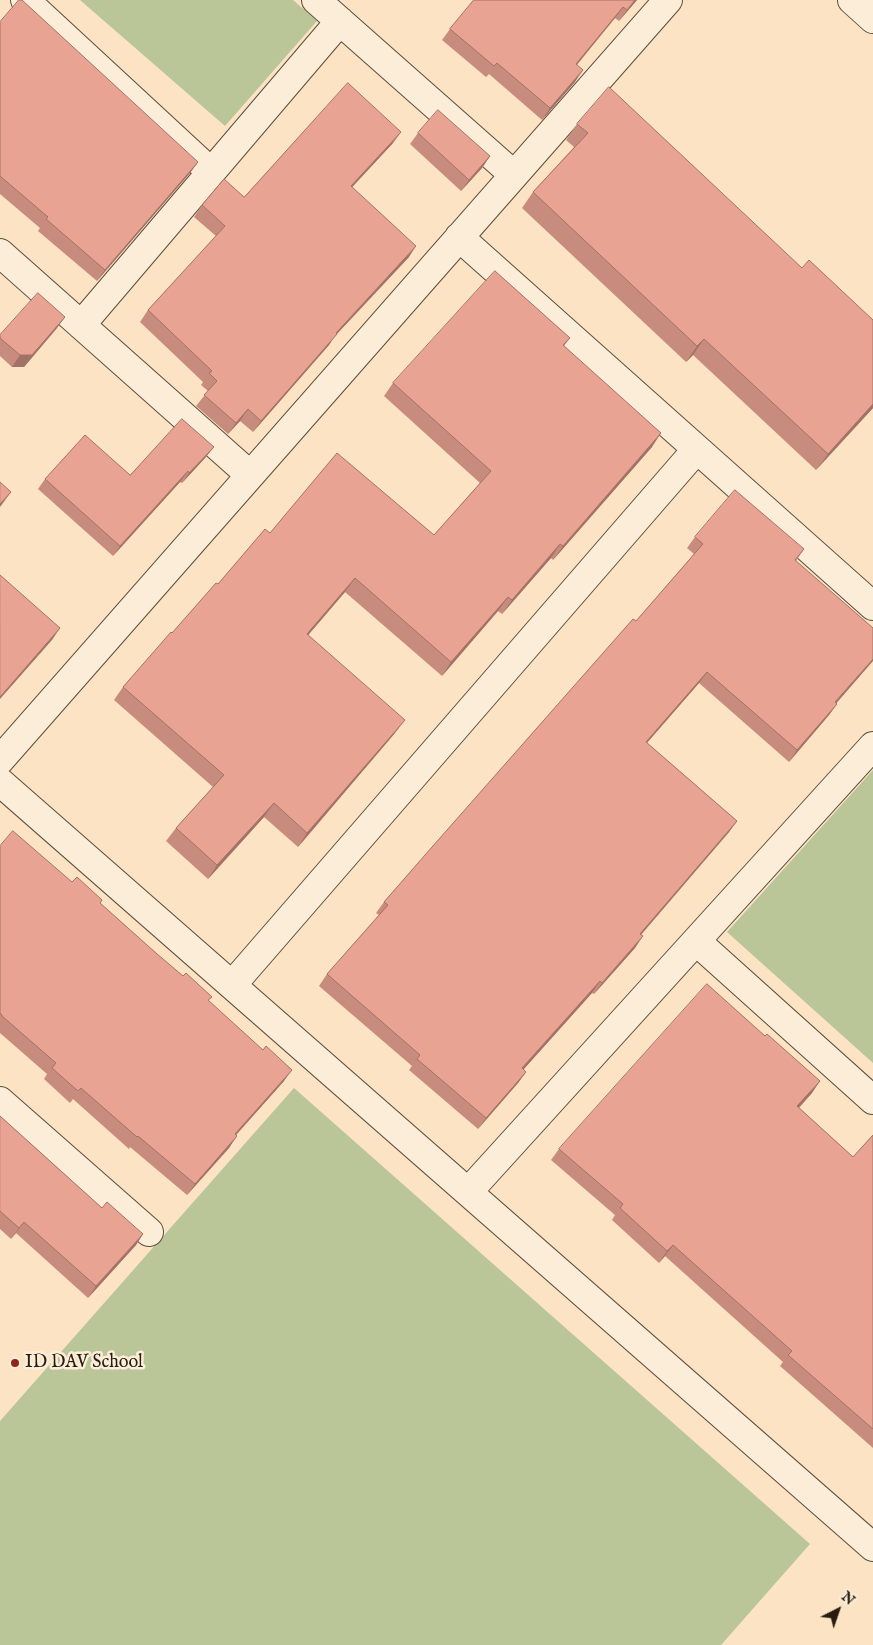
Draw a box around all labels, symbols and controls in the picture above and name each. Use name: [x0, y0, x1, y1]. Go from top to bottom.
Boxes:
place label: ID DAV School: [25, 1352, 143, 1374]
marker: ID DAV School: [9, 1357, 21, 1369]
north arrow: [813, 1585, 863, 1635]
text: N: [837, 1588, 858, 1609]

